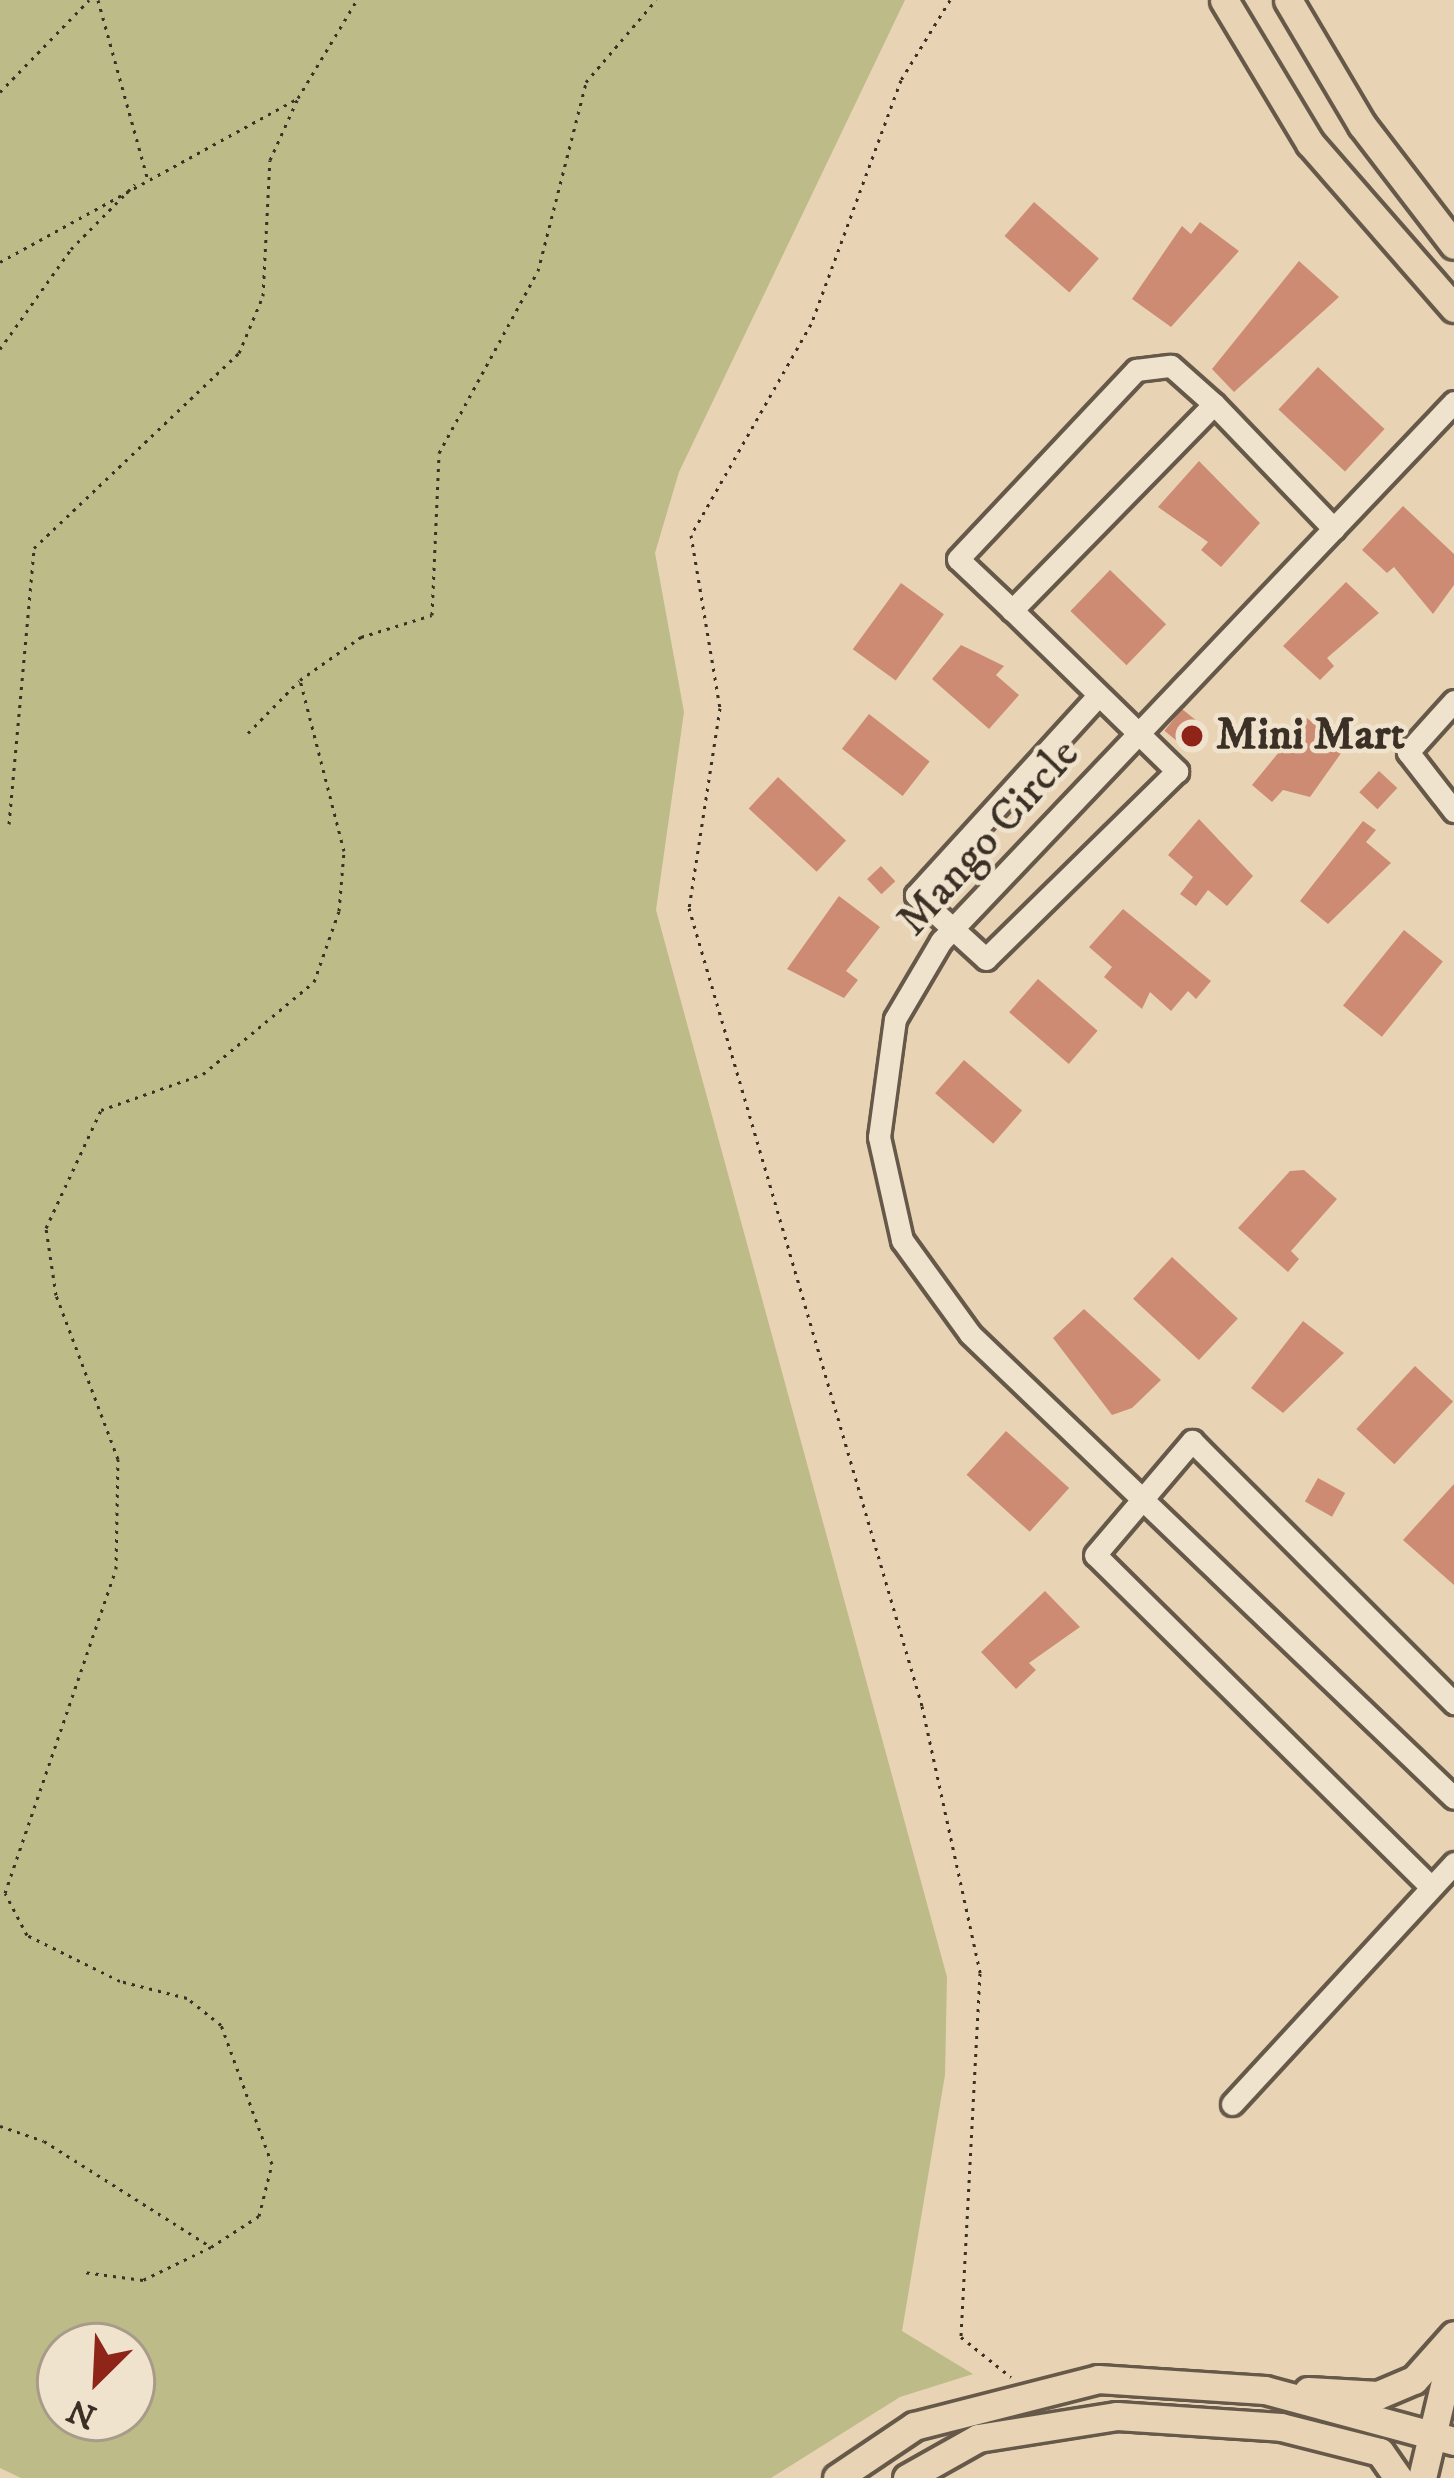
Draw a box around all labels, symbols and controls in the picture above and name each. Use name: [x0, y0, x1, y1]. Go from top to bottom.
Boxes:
place label: Mini Mart: [1216, 709, 1405, 763]
marker: Mini Mart: [1179, 723, 1205, 749]
street label: Mango Circle: [886, 728, 1092, 948]
north arrow: [36, 2322, 156, 2442]
text: N: [62, 2388, 103, 2437]

